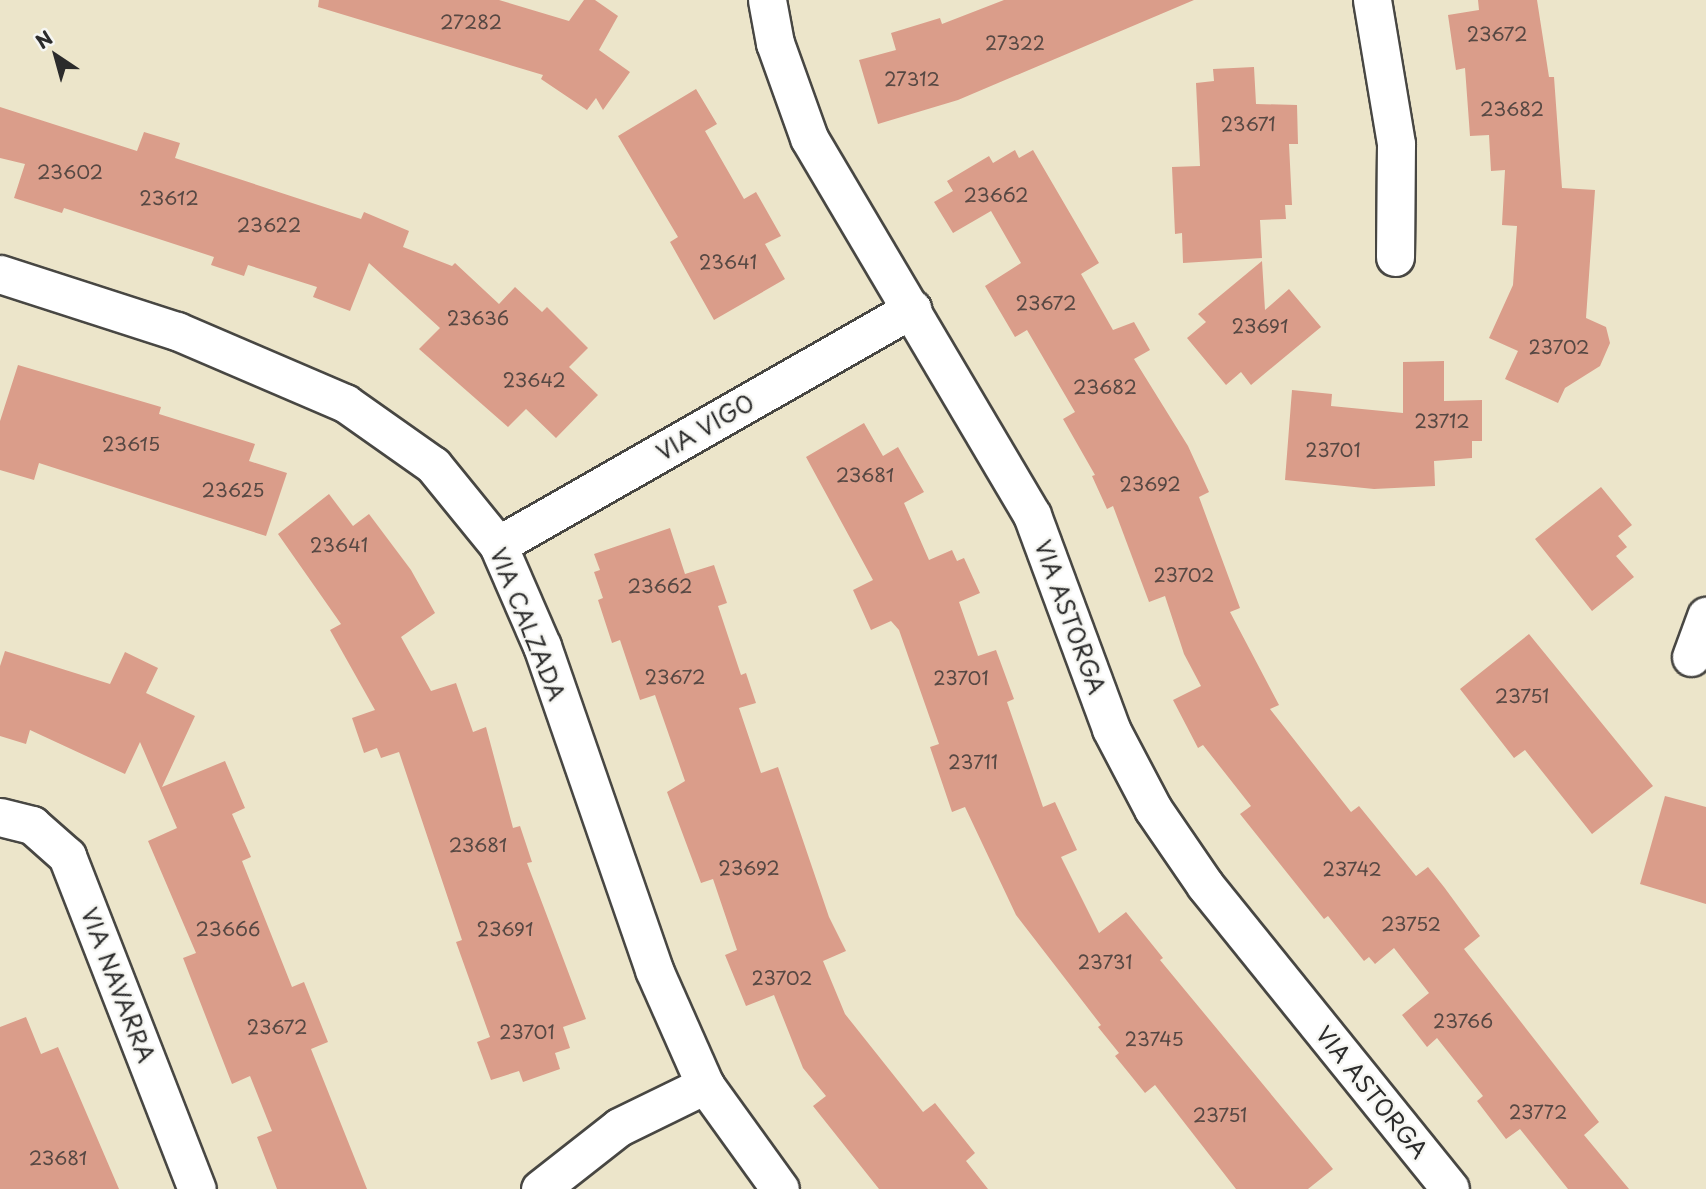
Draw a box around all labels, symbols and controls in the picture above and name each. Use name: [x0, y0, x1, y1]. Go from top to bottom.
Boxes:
house number: 27282: [440, 11, 502, 33]
north arrow: [21, 21, 91, 91]
text: N: [29, 23, 58, 55]
house number: 23672: [1467, 23, 1527, 45]
house number: 27322: [985, 32, 1045, 54]
house number: 27312: [884, 68, 940, 90]
house number: 23682: [1480, 98, 1544, 120]
house number: 23671: [1220, 113, 1276, 135]
house number: 23602: [37, 161, 103, 183]
house number: 23662: [963, 184, 1029, 206]
house number: 23612: [139, 187, 199, 209]
house number: 23622: [237, 214, 301, 236]
house number: 23641: [699, 251, 757, 273]
house number: 23672: [1016, 292, 1076, 314]
house number: 23636: [447, 307, 509, 329]
house number: 23691: [1232, 315, 1288, 337]
house number: 23702: [1528, 336, 1590, 358]
house number: 23642: [502, 369, 566, 391]
house number: 23682: [1073, 376, 1137, 398]
street label: VIA VIGO: [651, 388, 759, 466]
house number: 23712: [1414, 410, 1470, 432]
house number: 23615: [102, 433, 160, 455]
house number: 23701: [1305, 439, 1361, 461]
house number: 23681: [836, 464, 894, 486]
house number: 23692: [1119, 473, 1181, 495]
house number: 23625: [202, 479, 264, 501]
house number: 23641: [310, 534, 368, 556]
street label: VIA ASTORGA: [1029, 535, 1111, 699]
street label: VIA CALZADA: [485, 543, 571, 705]
house number: 23702: [1153, 564, 1215, 586]
house number: 23662: [627, 575, 693, 597]
house number: 23672: [645, 666, 705, 688]
house number: 23701: [933, 667, 989, 689]
house number: 23751: [1495, 685, 1549, 707]
house number: 23711: [948, 751, 998, 773]
house number: 23681: [449, 834, 507, 856]
house number: 23692: [718, 857, 780, 879]
house number: 23742: [1322, 858, 1382, 880]
street label: VIA NAVARRA: [76, 903, 160, 1067]
house number: 23752: [1381, 913, 1441, 935]
house number: 23666: [196, 918, 260, 940]
house number: 23691: [477, 918, 533, 940]
house number: 23731: [1077, 951, 1133, 973]
house number: 23702: [751, 967, 813, 989]
house number: 23766: [1433, 1010, 1493, 1032]
house number: 23672: [247, 1016, 307, 1038]
street label: VIA ASTORGA: [1309, 1019, 1435, 1165]
house number: 23701: [499, 1021, 555, 1043]
house number: 23745: [1124, 1028, 1184, 1050]
house number: 23772: [1509, 1101, 1567, 1123]
house number: 23751: [1193, 1104, 1247, 1126]
house number: 23681: [29, 1147, 87, 1169]

